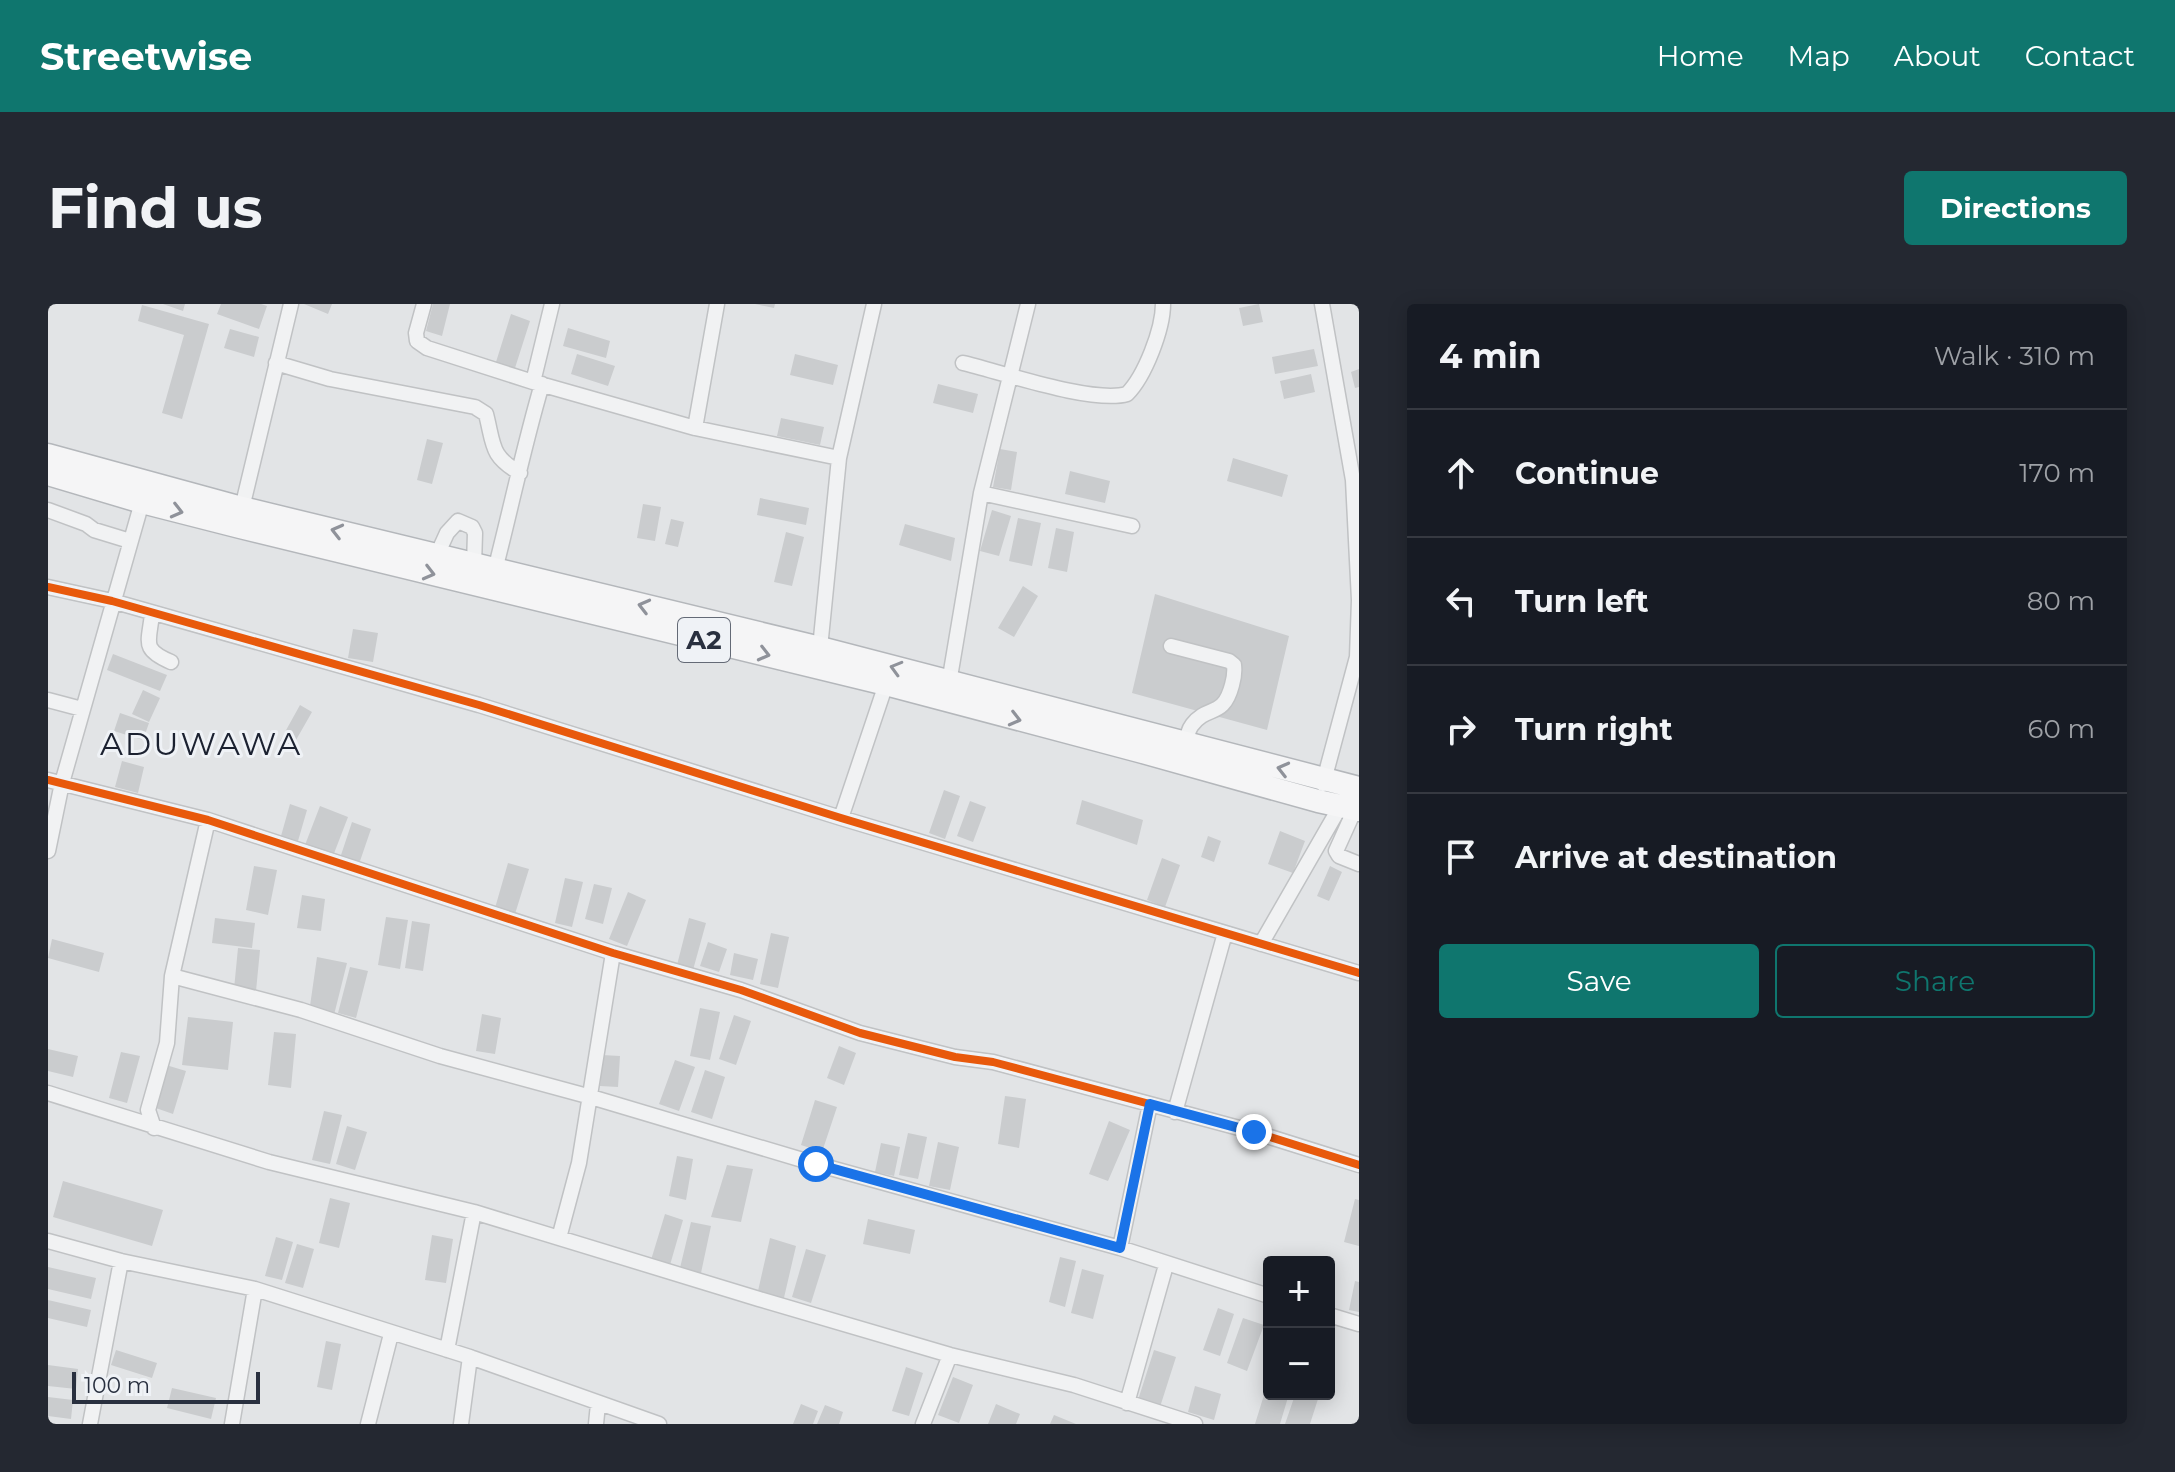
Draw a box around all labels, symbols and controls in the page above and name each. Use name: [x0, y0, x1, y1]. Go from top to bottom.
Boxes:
text: Streetwise: [40, 33, 252, 80]
text: Home: [1657, 39, 1744, 73]
text: Map: [1788, 39, 1850, 73]
text: About: [1894, 39, 1981, 73]
text: Contact: [2025, 39, 2135, 73]
button: Directions: [1904, 171, 2127, 245]
text: Find us: [48, 174, 262, 242]
text: 4 min: [1439, 335, 1541, 377]
text: Walk · 310 m: [1934, 340, 2095, 372]
icon: ahead: [1439, 451, 1483, 495]
text: Continue: [1515, 455, 1659, 492]
text: 170 m: [2019, 457, 2095, 489]
one-way arrow: [169, 502, 183, 519]
one-way arrow: [330, 523, 344, 540]
one-way arrow: [422, 564, 436, 581]
icon: left: [1439, 579, 1483, 623]
text: Turn left: [1515, 583, 1648, 620]
text: 80 m: [2027, 585, 2095, 617]
one-way arrow: [638, 598, 651, 615]
road number: A2: [678, 618, 730, 662]
one-way arrow: [756, 645, 770, 662]
one-way arrow: [890, 661, 904, 677]
icon: right: [1439, 707, 1483, 751]
one-way arrow: [1008, 710, 1022, 727]
text: Turn right: [1515, 711, 1672, 748]
text: 60 m: [2028, 713, 2095, 745]
district label: ADUWAWA: [100, 724, 302, 763]
one-way arrow: [1277, 761, 1291, 778]
icon: arrive: [1439, 835, 1483, 879]
text: Arrive at destination: [1515, 839, 1837, 876]
button: Save: [1439, 944, 1759, 1018]
button: Share: [1775, 944, 2095, 1018]
route end: [1236, 1114, 1272, 1150]
route start: [798, 1146, 834, 1182]
map controls: [1263, 1256, 1335, 1400]
button: +: [1263, 1256, 1335, 1328]
button: −: [1263, 1328, 1335, 1400]
scale bar: [72, 1368, 260, 1404]
text: 100 m: [84, 1372, 150, 1399]

